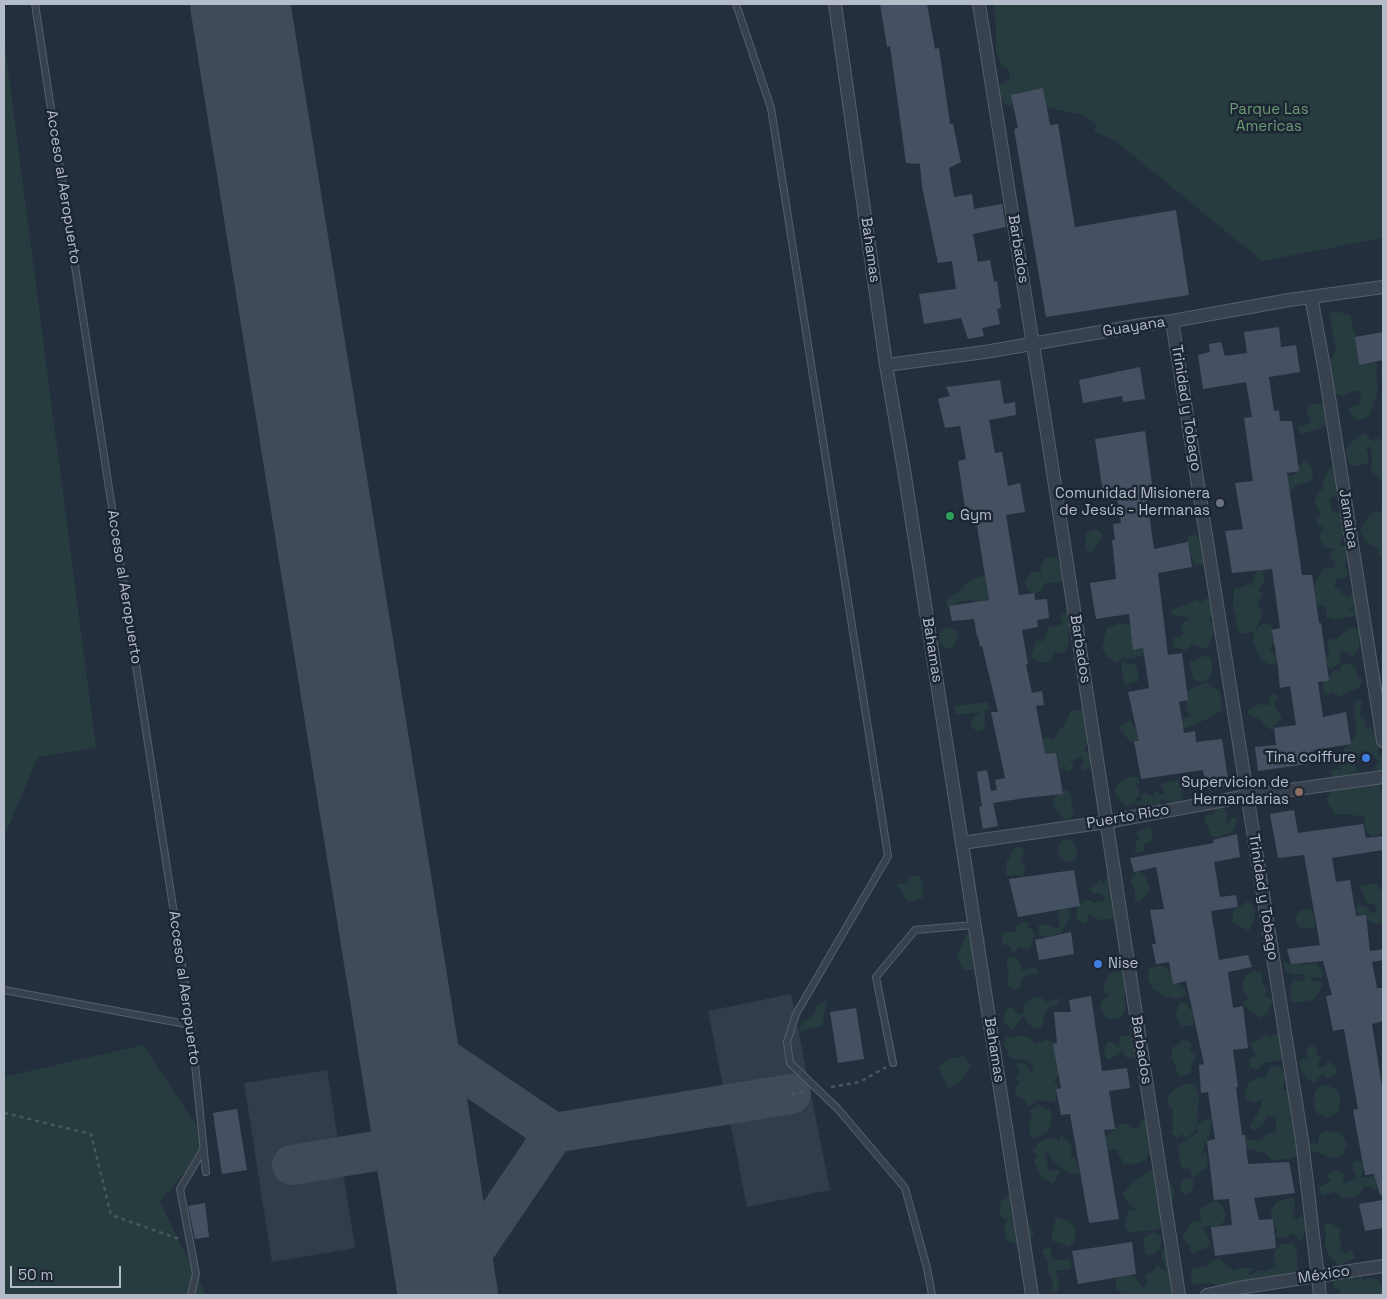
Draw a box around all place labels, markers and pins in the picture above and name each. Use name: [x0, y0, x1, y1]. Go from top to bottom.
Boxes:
place label: Comunidad Misionera de Jesús - Hermanas: [1055, 485, 1210, 520]
marker: Comunidad Misionera de Jesús - Hermanas: [1214, 497, 1226, 509]
place label: Gym: [960, 507, 992, 525]
marker: Gym: [944, 510, 956, 522]
place label: Tina coiffure: [1265, 749, 1356, 767]
marker: Tina coiffure: [1360, 752, 1372, 764]
place label: Supervicion de Hernandarias: [1181, 774, 1289, 809]
marker: Supervicion de Hernandarias: [1293, 786, 1305, 798]
place label: Nise: [1108, 955, 1138, 973]
marker: Nise: [1092, 958, 1104, 970]

